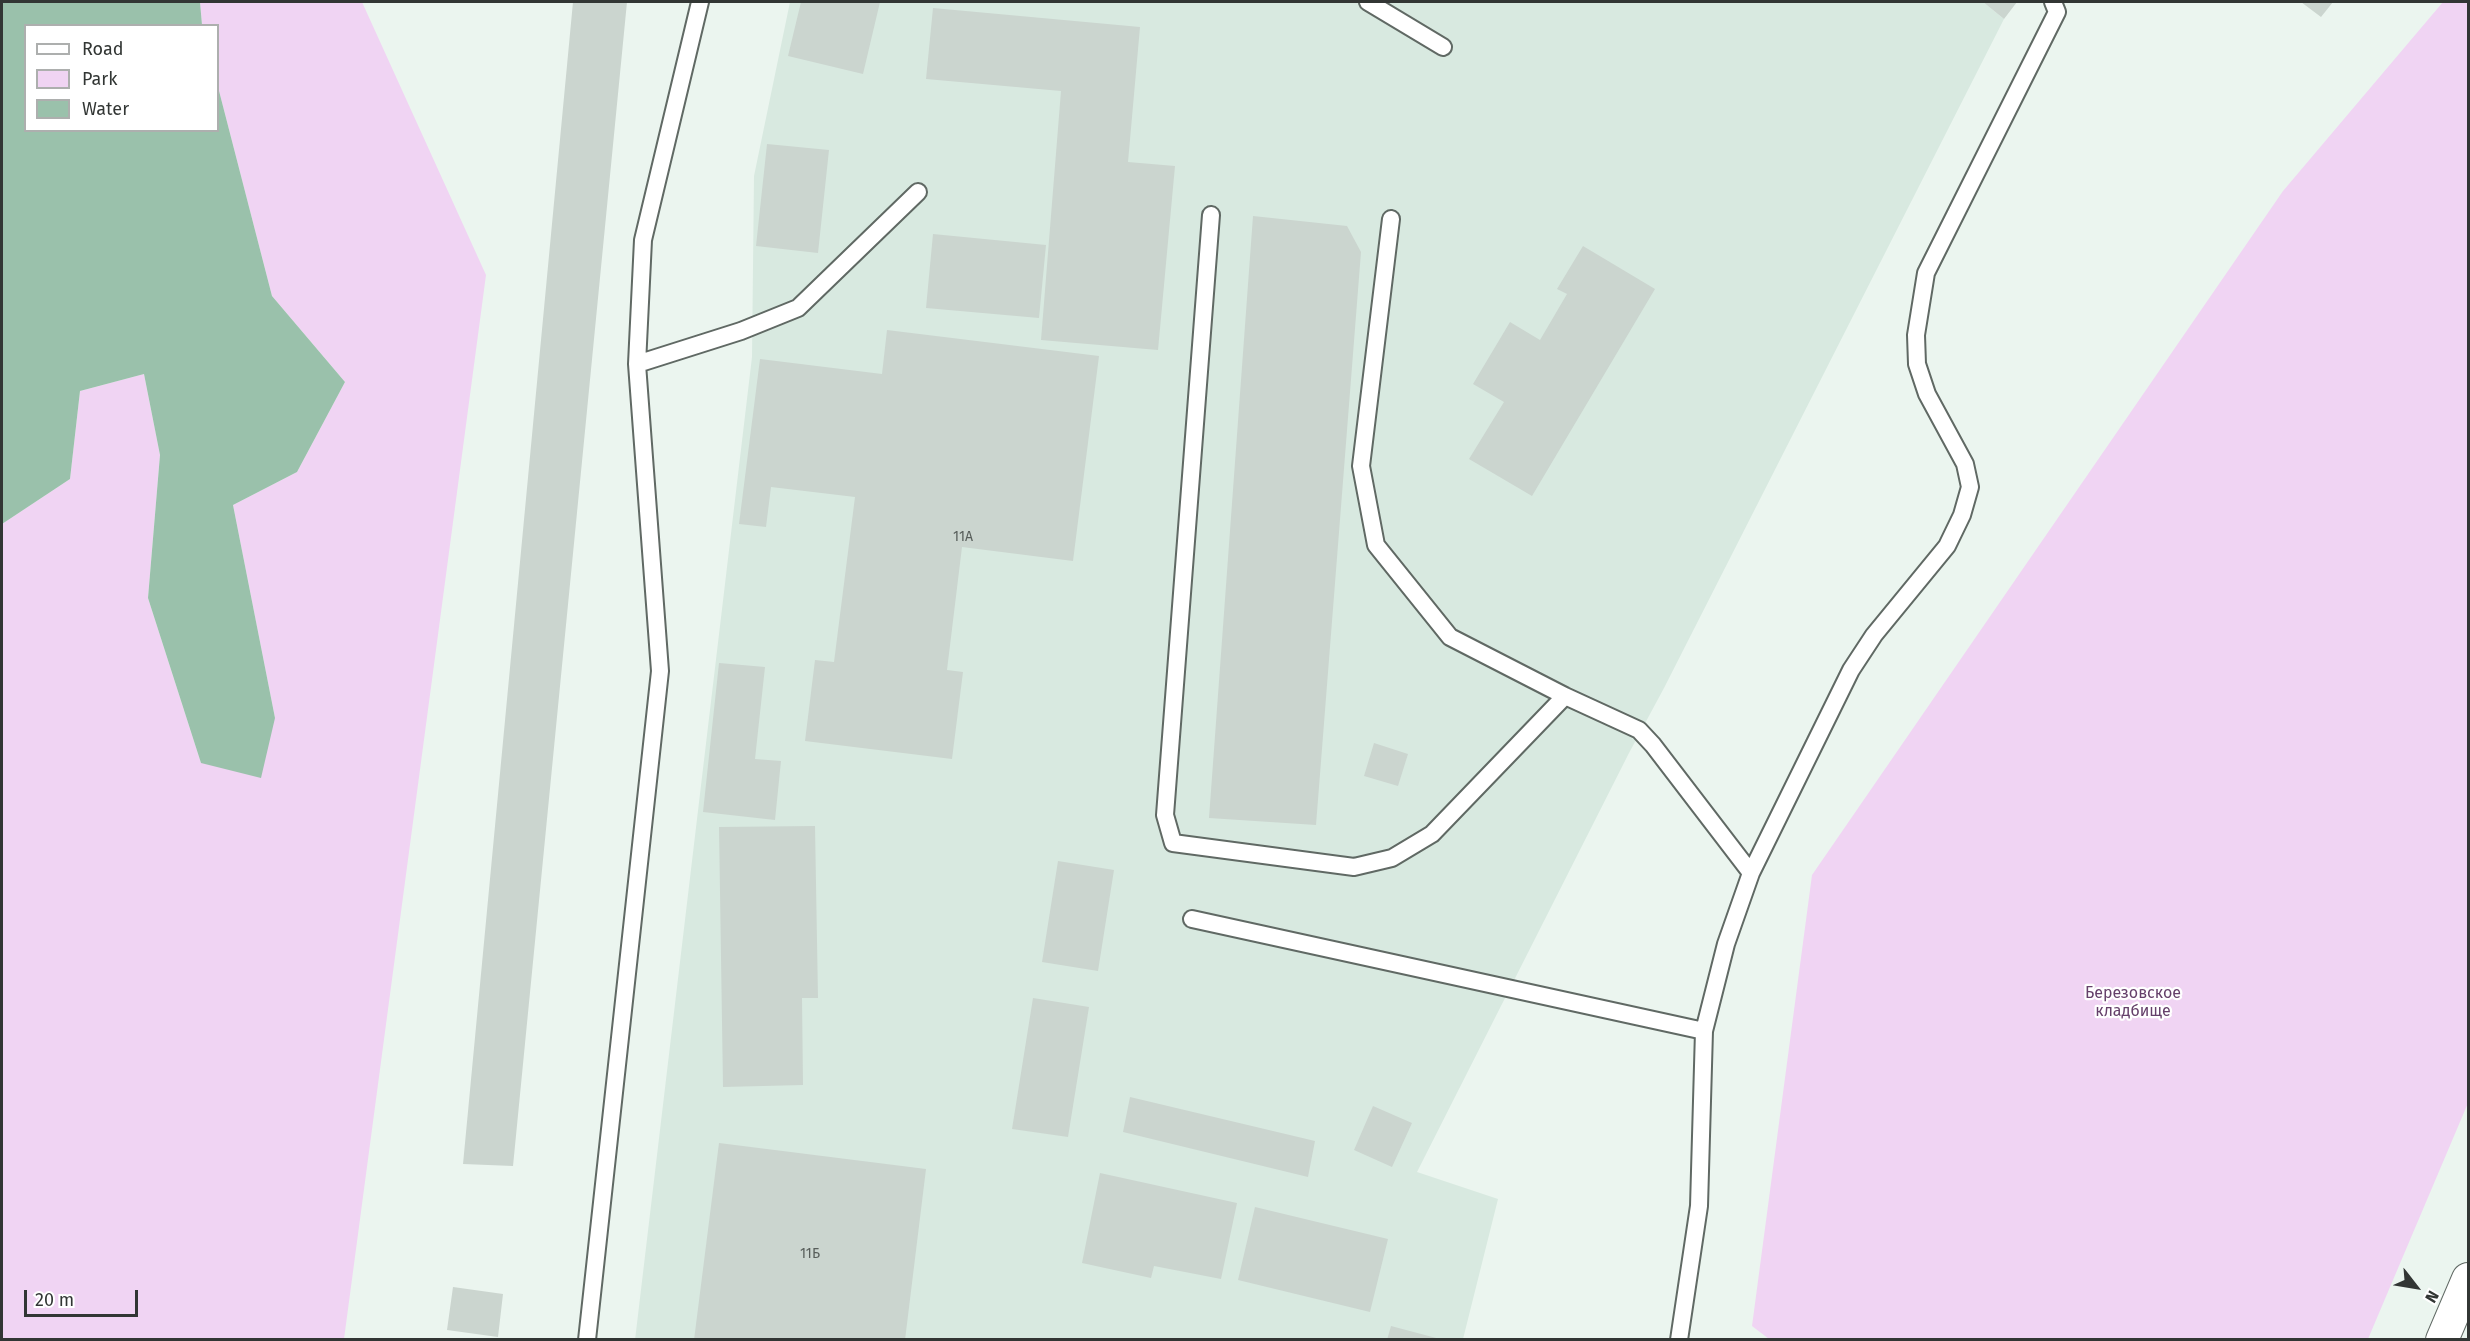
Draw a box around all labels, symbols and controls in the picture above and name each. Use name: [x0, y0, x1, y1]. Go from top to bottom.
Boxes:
legend: [24, 24, 219, 132]
text: Road: [82, 38, 124, 60]
text: Park: [82, 68, 117, 90]
text: Water: [82, 98, 129, 120]
house number: 11А: [953, 529, 973, 545]
park label: Березовское кладбище: [2085, 984, 2181, 1022]
house number: 11Б: [800, 1246, 820, 1262]
north arrow: [2386, 1257, 2446, 1317]
scale bar: [27, 1278, 141, 1316]
text: N: [2421, 1287, 2443, 1306]
text: 20 m: [35, 1289, 74, 1311]

